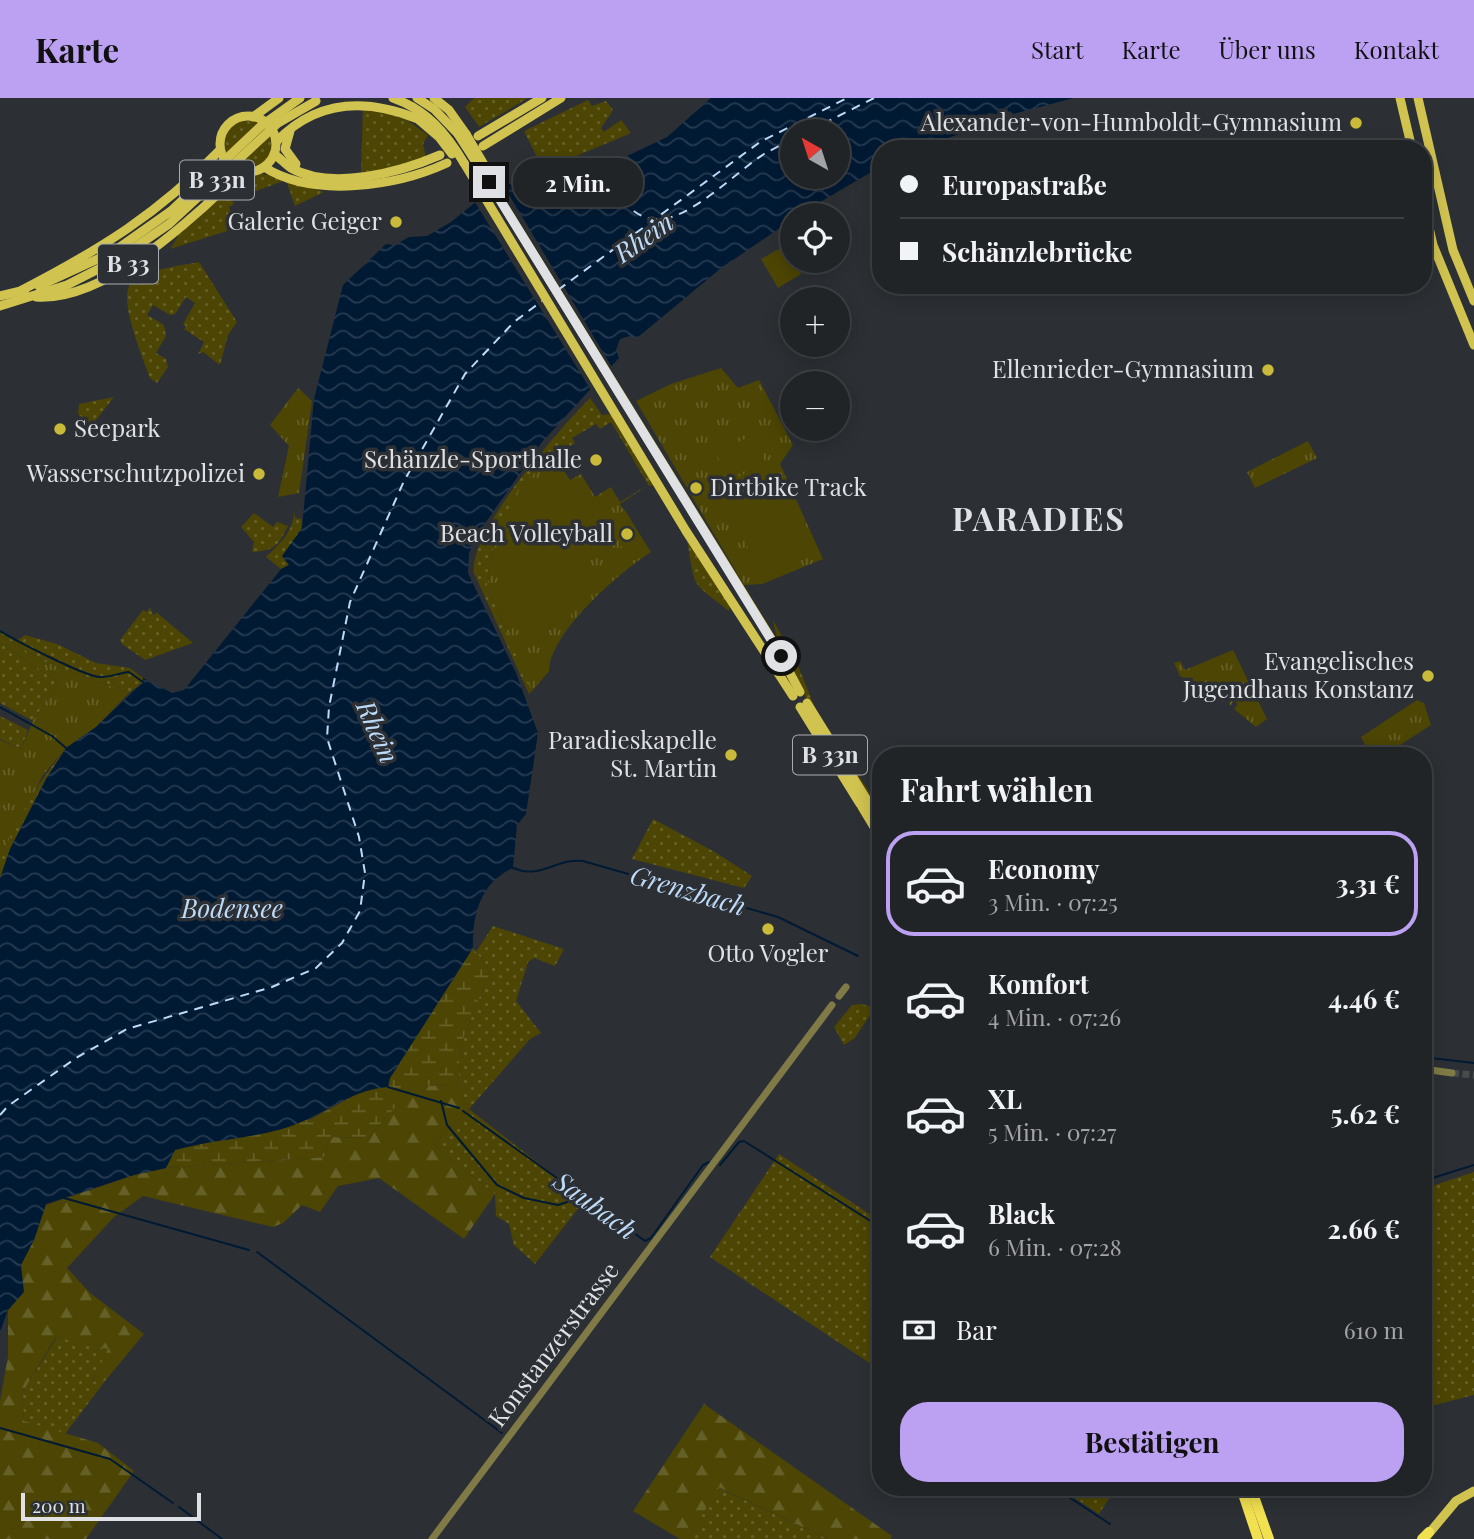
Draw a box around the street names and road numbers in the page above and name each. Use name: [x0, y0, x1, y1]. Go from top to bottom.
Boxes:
road number: B 33n: [180, 160, 254, 200]
road number: B 33: [98, 244, 158, 284]
road number: B 33n: [793, 736, 867, 775]
street label: Konstanzerstrasse: [480, 1255, 625, 1433]

